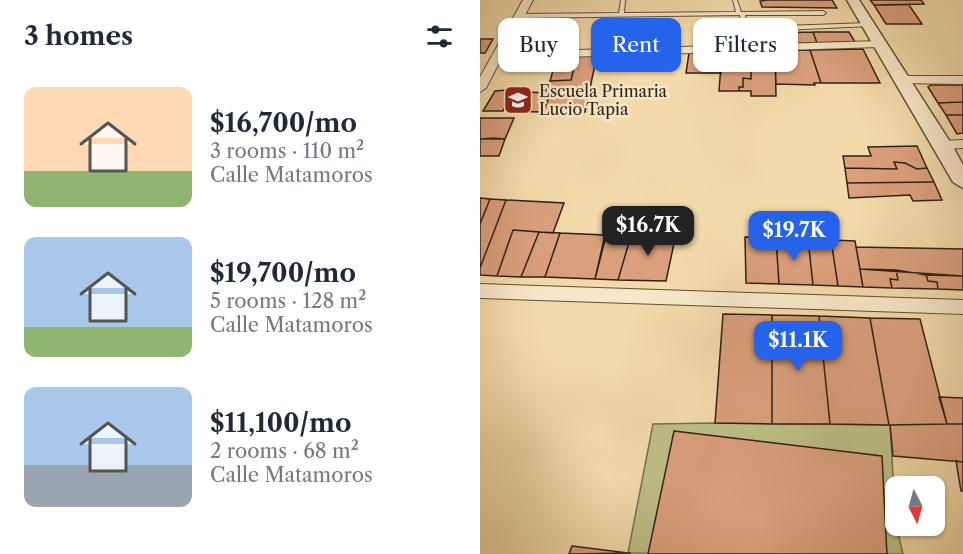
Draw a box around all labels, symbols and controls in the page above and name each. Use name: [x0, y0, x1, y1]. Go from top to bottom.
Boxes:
chip: Buy: [498, 18, 579, 72]
chip: Rent: [591, 18, 681, 72]
chip: Filters: [693, 18, 798, 72]
text: 3 homes: [24, 20, 133, 52]
icon: filters: [423, 20, 456, 53]
place label: Escuela Primaria Lucio Tapia: [539, 81, 668, 119]
school or university icon: Escuela Primaria Lucio Tapia: [502, 84, 534, 116]
text: $16,700/mo: [210, 107, 357, 139]
icon: home: [72, 111, 144, 183]
text: 3 rooms · 110 m²: [210, 139, 364, 163]
text: Calle Matamoros: [210, 163, 373, 187]
pin: $16.7K: [599, 206, 697, 257]
pin: $19.7K: [745, 211, 843, 262]
text: $16.7K: [616, 213, 680, 237]
text: $19.7K: [763, 218, 826, 242]
text: $19,700/mo: [210, 257, 356, 289]
icon: home: [72, 261, 144, 333]
text: 5 rooms · 128 m²: [210, 289, 366, 313]
text: Calle Matamoros: [210, 313, 373, 337]
pin: $11.1K: [749, 321, 847, 372]
text: $11.1K: [768, 328, 828, 352]
text: $11,100/mo: [210, 407, 351, 439]
icon: home: [72, 411, 144, 483]
text: 2 rooms · 68 m²: [210, 439, 359, 463]
text: Calle Matamoros: [210, 463, 373, 487]
north arrow: [885, 476, 945, 536]
map controls: [885, 476, 945, 536]

